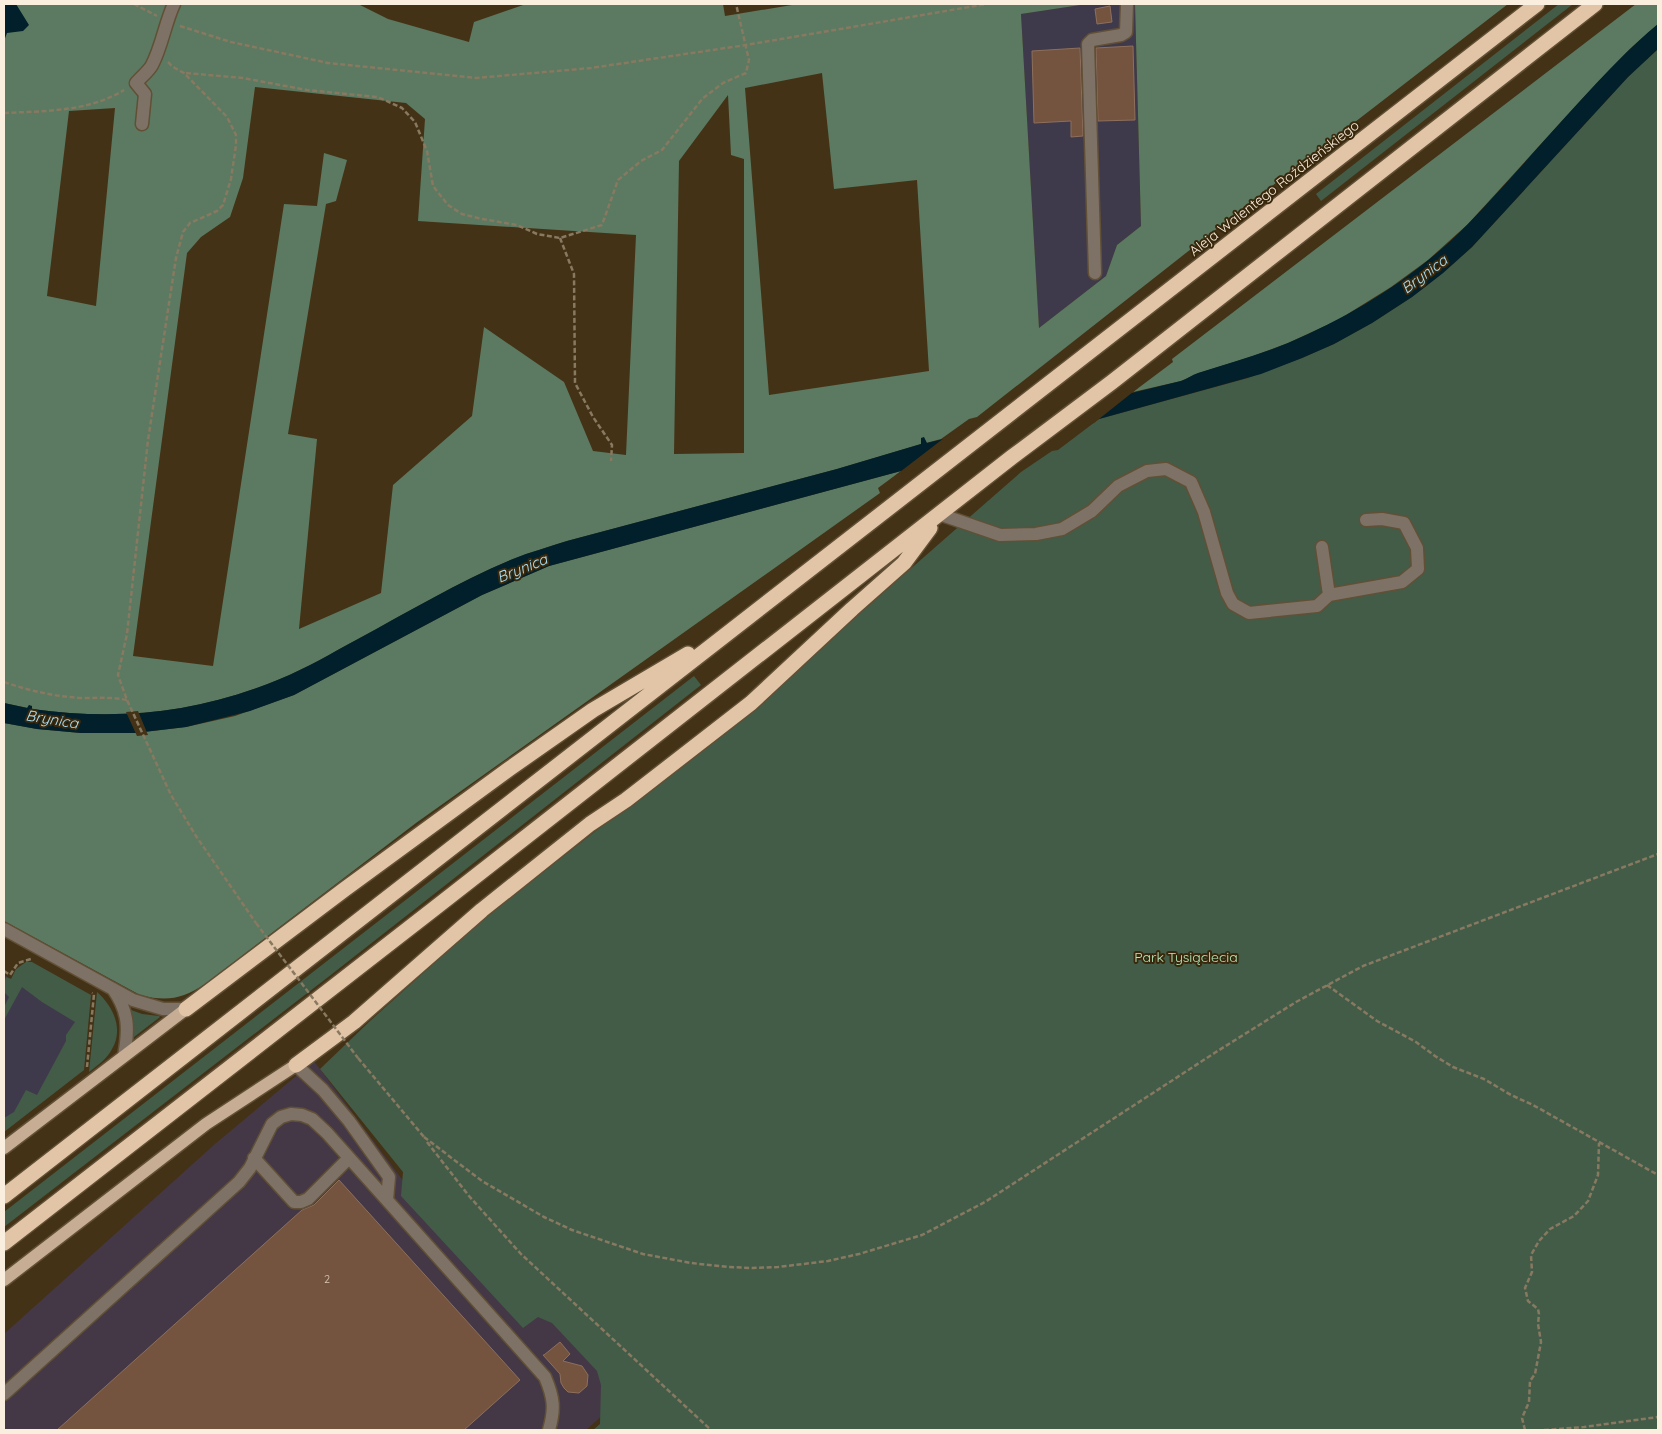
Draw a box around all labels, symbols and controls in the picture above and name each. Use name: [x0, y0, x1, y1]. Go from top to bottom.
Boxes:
street label: Aleja Walentego Roździeńskiego: [1185, 116, 1363, 260]
water label: Brynica: [1397, 250, 1452, 297]
water label: Brynica: [494, 549, 551, 587]
water label: Brynica: [24, 705, 80, 733]
park label: Park Tysiąclecia: [1134, 948, 1238, 966]
house number: 2: [324, 1272, 330, 1286]

